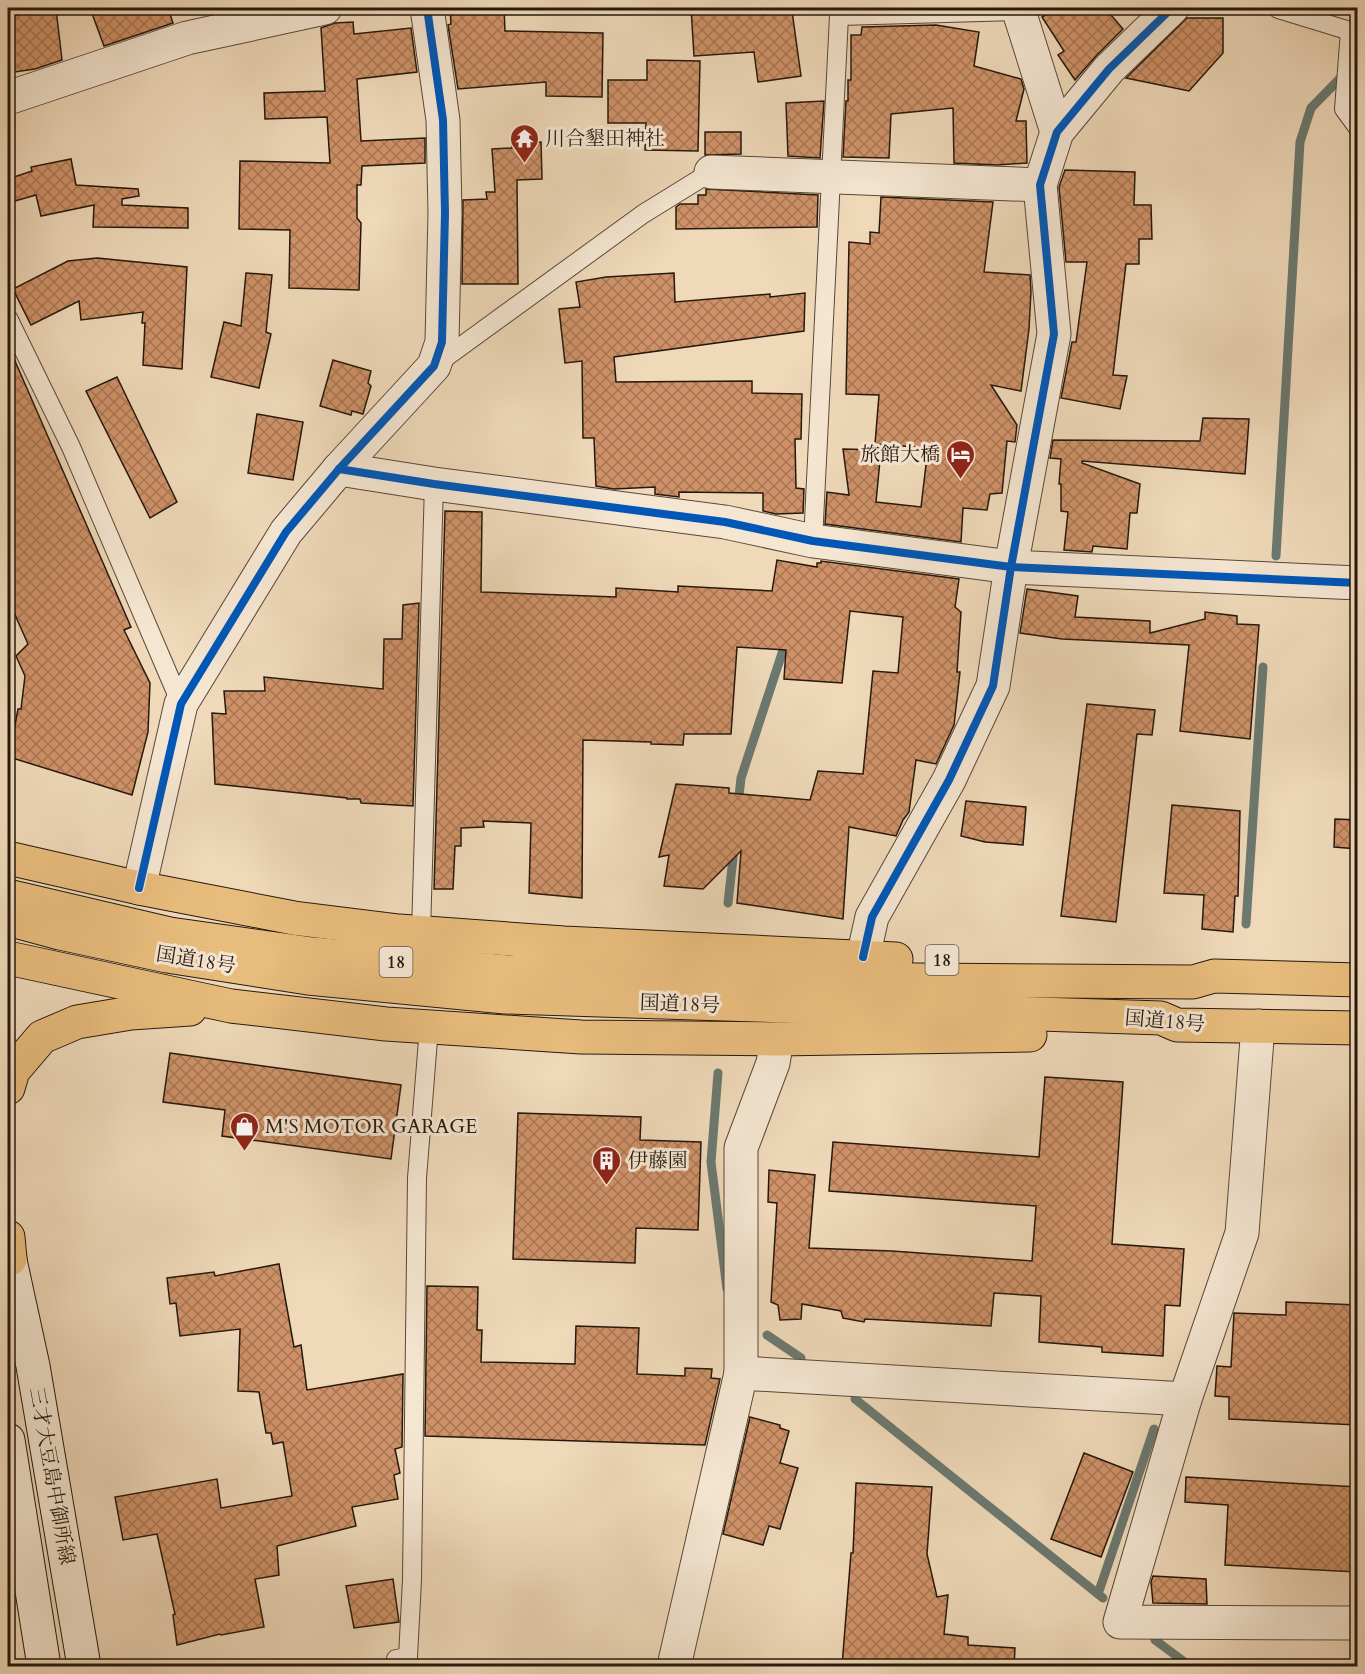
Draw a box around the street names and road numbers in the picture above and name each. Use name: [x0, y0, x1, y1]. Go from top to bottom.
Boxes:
street label: 国道18号: [154, 940, 238, 980]
road number: 18: [926, 945, 958, 975]
road number: 18: [380, 947, 412, 977]
street label: 国道18号: [639, 989, 721, 1019]
street label: 国道18号: [1124, 1004, 1206, 1038]
street label: 三才大豆島中御所線: [23, 1385, 81, 1567]

